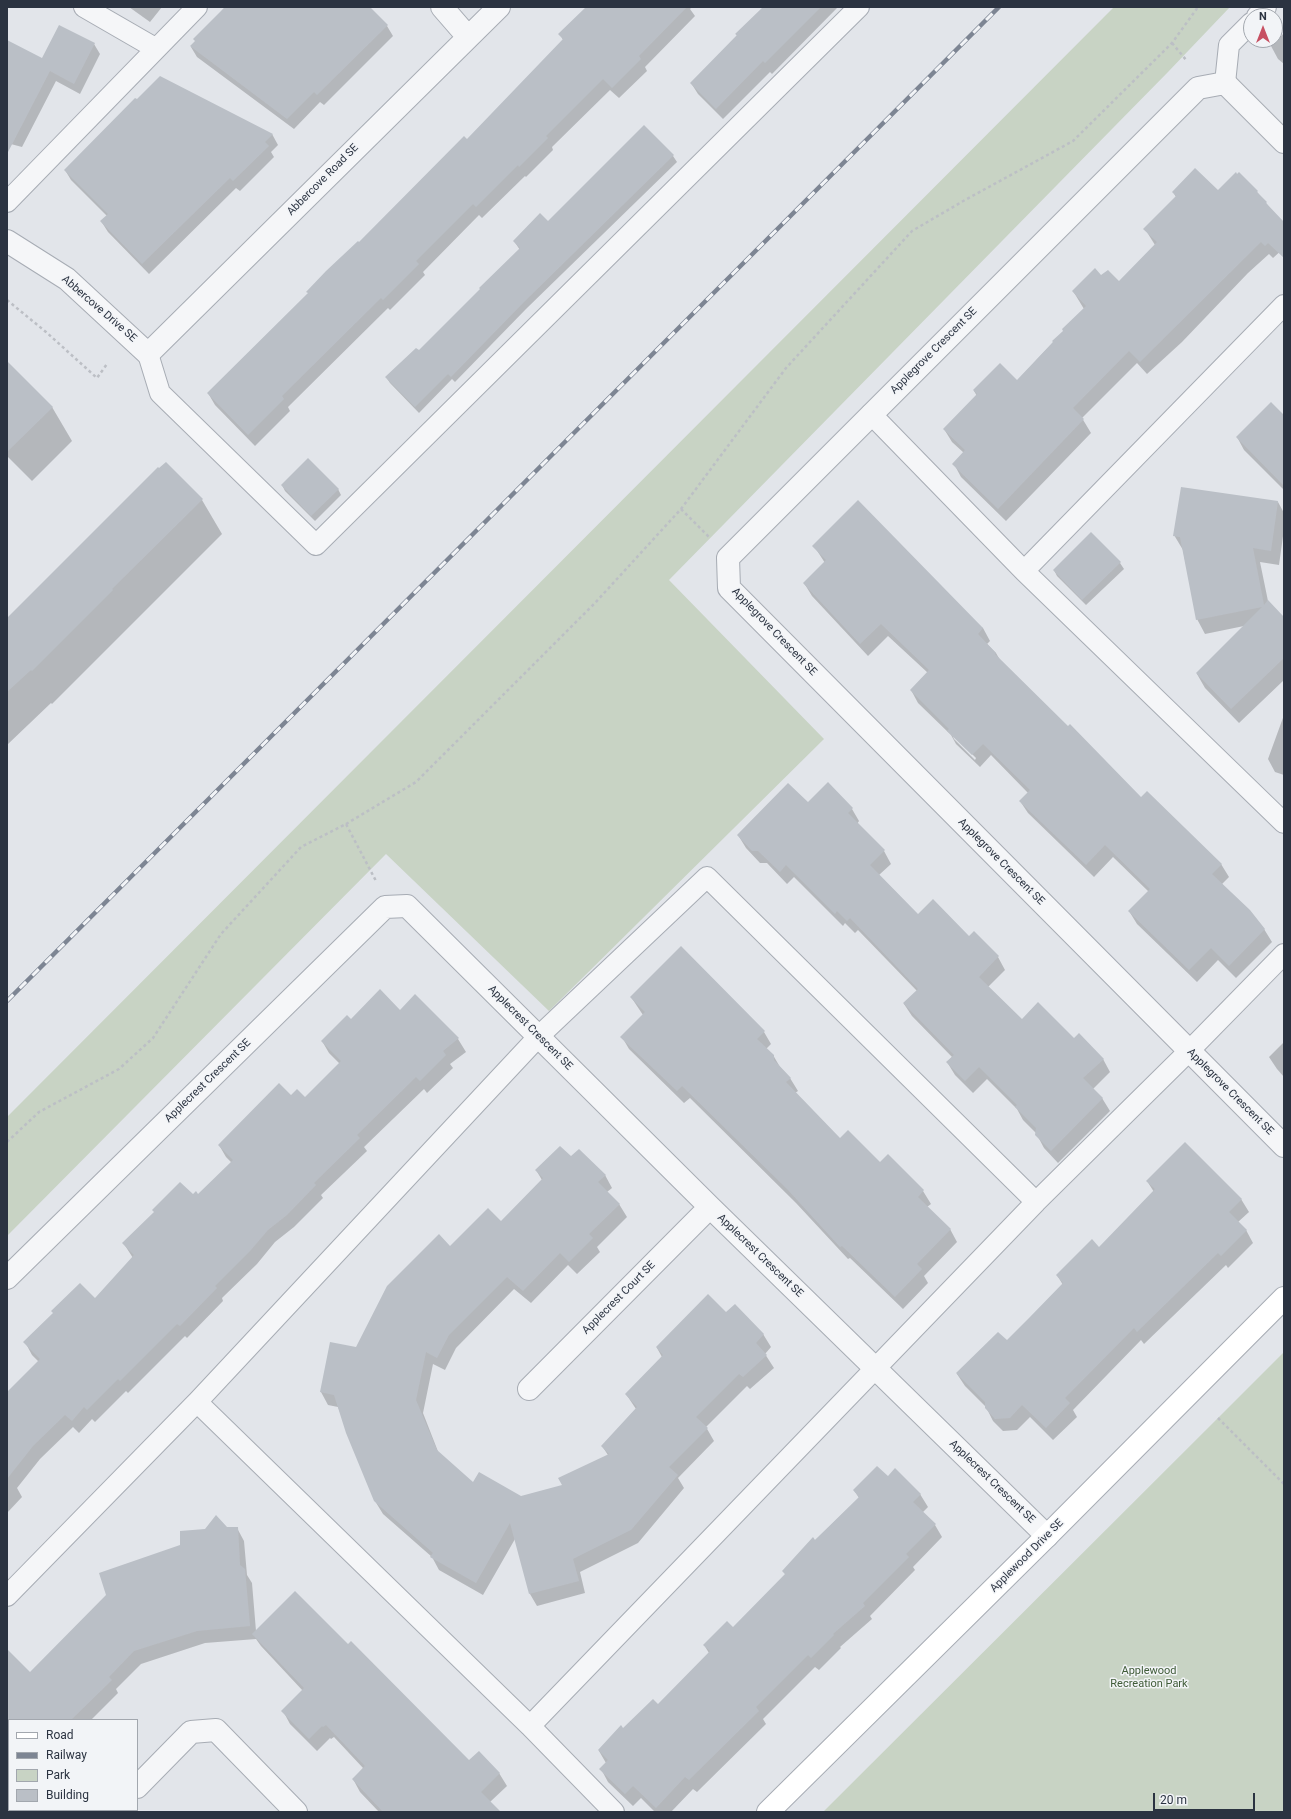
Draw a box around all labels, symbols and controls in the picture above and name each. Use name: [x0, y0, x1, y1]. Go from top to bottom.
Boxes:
north arrow: [1243, 8, 1283, 48]
text: N: [1259, 10, 1267, 23]
street label: Abbercove Road SE: [285, 142, 361, 218]
street label: Abbercove Drive SE: [59, 273, 139, 345]
street label: Applegrove Crescent SE: [888, 305, 980, 397]
street label: Applegrove Crescent SE: [729, 585, 819, 679]
street label: Applegrove Crescent SE: [955, 816, 1047, 908]
street label: Applecrest Crescent SE: [485, 983, 575, 1073]
street label: Applecrest Crescent SE: [162, 1037, 254, 1125]
street label: Applegrove Crescent SE: [1184, 1046, 1276, 1138]
street label: Applecrest Crescent SE: [714, 1212, 806, 1300]
street label: Applecrest Court SE: [580, 1259, 658, 1337]
street label: Applecrest Crescent SE: [946, 1438, 1038, 1526]
street label: Applewood Drive SE: [988, 1517, 1066, 1595]
park label: Applewood Recreation Park: [1110, 1664, 1188, 1690]
legend: [8, 1719, 138, 1811]
text: Road: [46, 1728, 74, 1742]
text: Railway: [46, 1748, 87, 1762]
text: Park: [46, 1768, 70, 1782]
scale bar: [1155, 1785, 1257, 1811]
text: Building: [46, 1788, 89, 1802]
text: 20 m: [1160, 1793, 1187, 1807]

